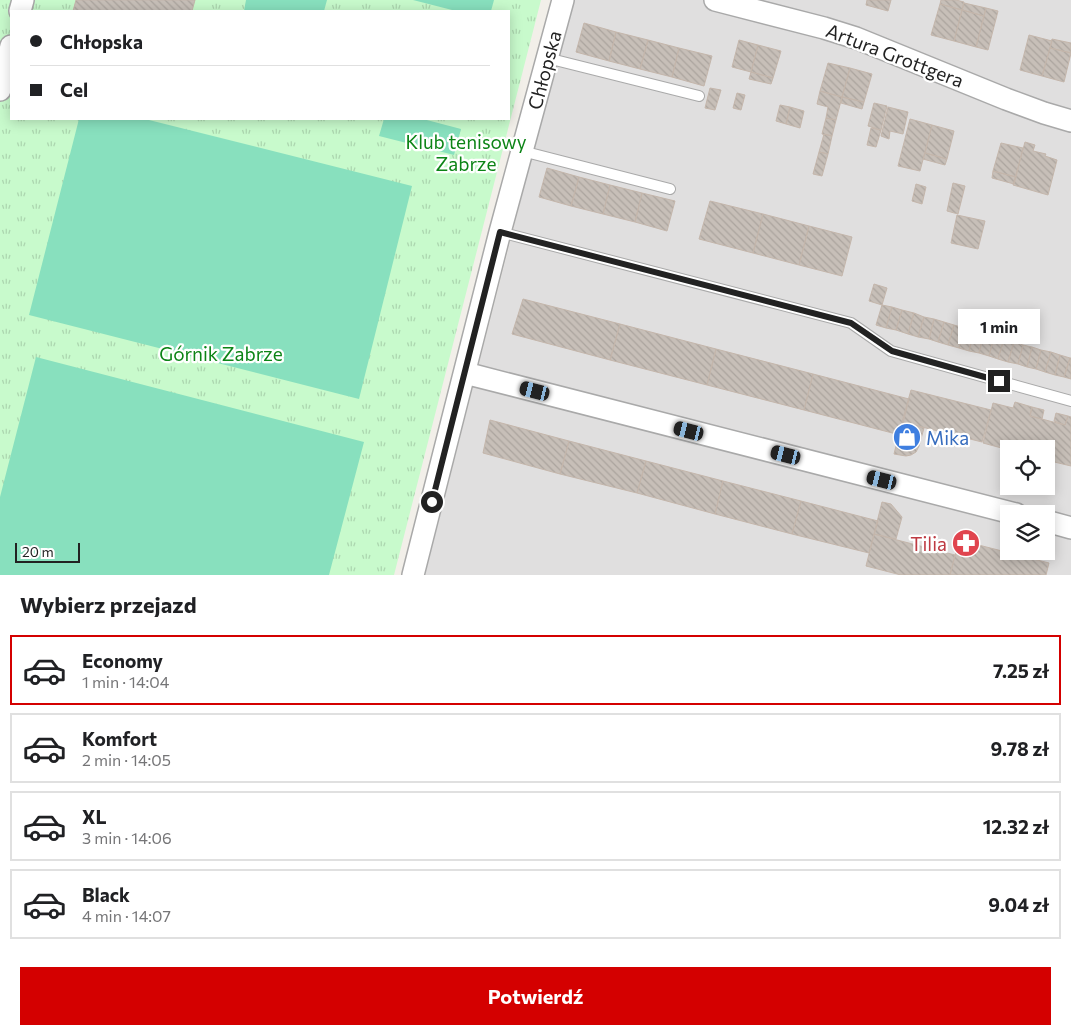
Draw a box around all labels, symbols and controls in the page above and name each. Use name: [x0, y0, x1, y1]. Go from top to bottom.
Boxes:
street label: Artura Grottgera: [823, 18, 967, 92]
street label: Chłopska: [522, 28, 566, 112]
text: Chłopska: [60, 30, 143, 53]
text: Cel: [60, 78, 88, 101]
park label: Klub tenisowy Zabrze: [405, 130, 527, 175]
callout: 1 min: [958, 308, 1040, 344]
text: 1 min: [980, 317, 1018, 336]
park label: Górnik Zabrze: [159, 342, 283, 365]
route end: [988, 370, 1010, 392]
car: [518, 380, 551, 402]
car: [672, 420, 705, 442]
shop icon: Mika: [892, 422, 922, 452]
place label: Mika: [926, 426, 969, 449]
map controls: [1000, 440, 1055, 560]
button: locate: [1000, 440, 1055, 495]
car: [769, 444, 802, 466]
car: [865, 469, 898, 491]
route start: [421, 491, 443, 513]
button: layers: [1000, 505, 1055, 560]
pharmacy icon: Tilia: [951, 528, 981, 558]
place label: Tilia: [910, 532, 947, 555]
scale bar: [15, 540, 80, 563]
text: 20 m: [22, 543, 54, 560]
text: Wybierz przejazd: [20, 591, 197, 618]
icon: car: [22, 648, 67, 693]
text: Economy: [82, 649, 163, 672]
text: 7.25 zł: [993, 659, 1049, 682]
text: 1 min · 14:04: [82, 672, 169, 691]
icon: car: [22, 726, 67, 771]
text: Komfort: [82, 727, 157, 750]
text: 9.78 zł: [990, 737, 1049, 760]
text: 2 min · 14:05: [82, 750, 171, 769]
icon: car: [22, 804, 67, 849]
text: XL: [82, 805, 107, 828]
text: 12.32 zł: [983, 815, 1049, 838]
text: 3 min · 14:06: [82, 828, 172, 847]
icon: car: [22, 882, 67, 927]
text: Black: [82, 883, 130, 906]
text: 9.04 zł: [988, 893, 1049, 916]
text: 4 min · 14:07: [82, 906, 171, 925]
button: Potwierdź: [20, 967, 1051, 1025]

